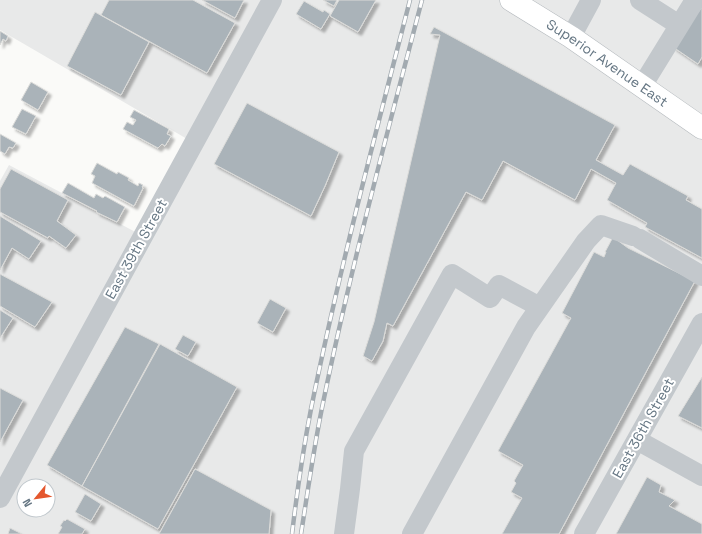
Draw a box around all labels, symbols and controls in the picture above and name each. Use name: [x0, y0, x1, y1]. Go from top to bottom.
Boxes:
street label: Superior Avenue East: [543, 15, 672, 111]
street label: East 39th Street: [101, 196, 171, 302]
street label: East 36th Street: [608, 375, 678, 481]
north arrow: [16, 478, 56, 518]
text: N: [19, 496, 35, 509]

